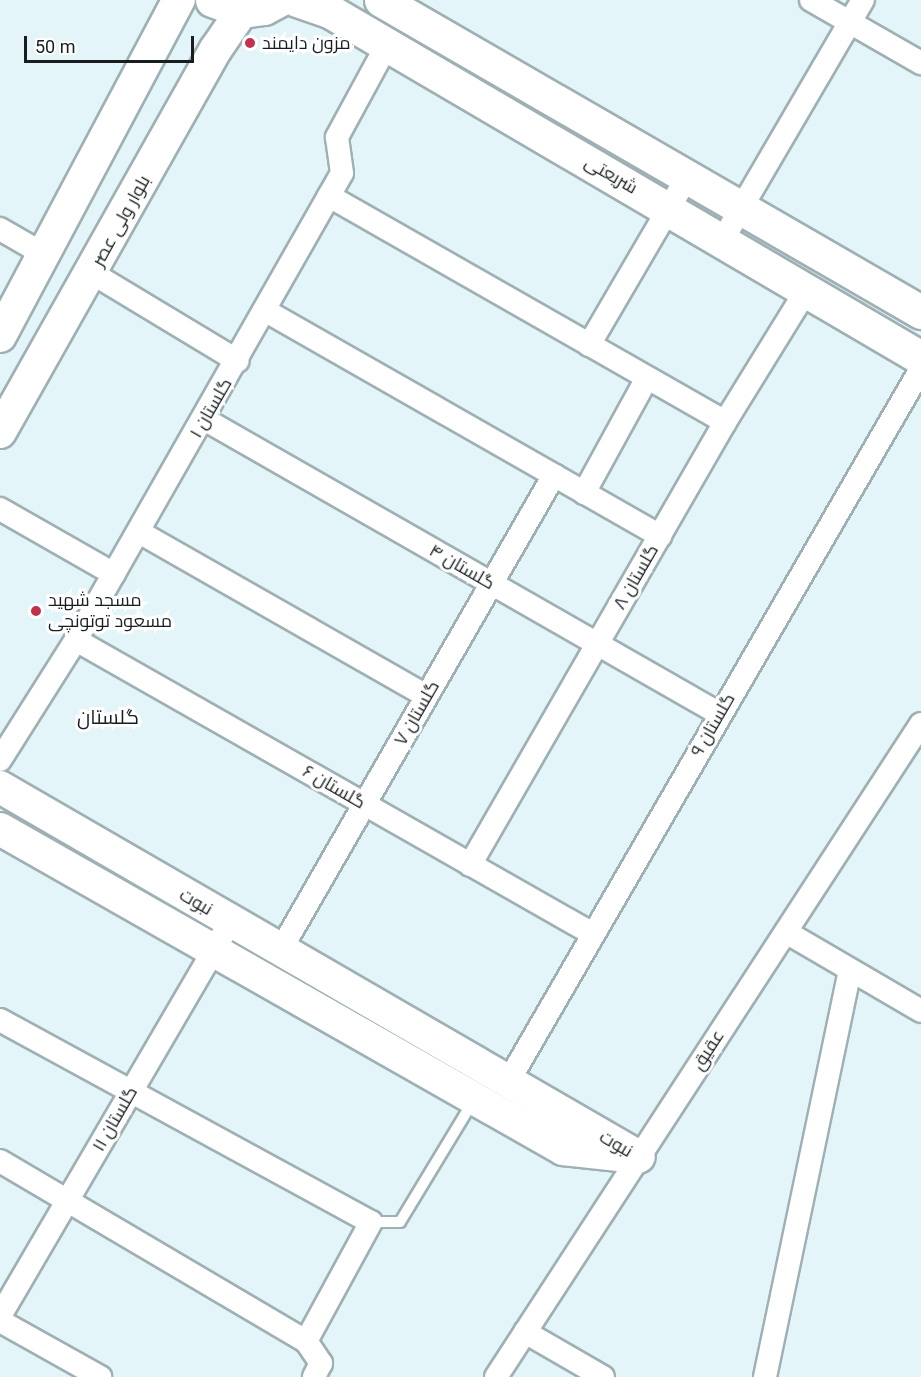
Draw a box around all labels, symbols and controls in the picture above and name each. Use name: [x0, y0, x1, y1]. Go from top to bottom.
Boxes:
scale bar: [27, 24, 196, 62]
place label: مزون دایمند: [262, 32, 351, 54]
text: 50 m: [35, 36, 75, 57]
marker: مزون دایمند: [243, 36, 257, 50]
street label: شریعتی: [581, 151, 641, 199]
street label: بلوار ولی عصر: [87, 172, 155, 270]
street label: گلستان ۱: [185, 374, 237, 442]
street label: گلستان ۴: [425, 540, 499, 594]
street label: گلستان ۸: [609, 541, 663, 613]
place label: مسجد شهید مسعود توتونچی: [48, 590, 172, 632]
marker: مسجد شهید مسعود توتونچی: [29, 604, 43, 618]
street label: گلستان ۷: [390, 677, 444, 749]
street label: گلستان ۹: [686, 689, 740, 761]
district label: گلستان: [77, 705, 139, 729]
street label: گلستان ۶: [299, 760, 369, 814]
street label: نبوت: [176, 884, 216, 920]
street label: عقیق: [687, 1026, 729, 1074]
street label: گلستان ۱۱: [88, 1083, 142, 1155]
street label: نبوت: [596, 1126, 636, 1162]

